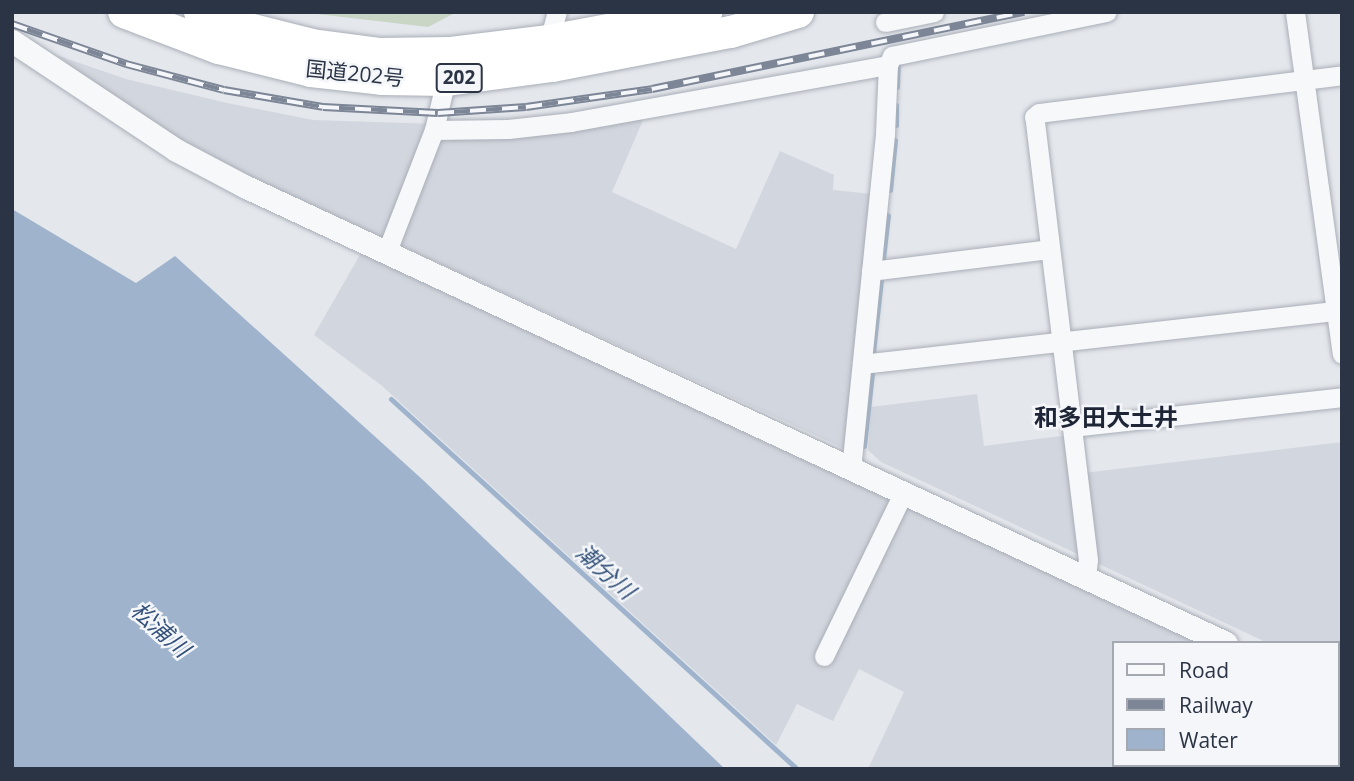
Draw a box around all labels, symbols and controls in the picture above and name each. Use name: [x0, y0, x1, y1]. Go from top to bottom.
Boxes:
street label: 国道202号: [304, 55, 406, 91]
road number: 202: [434, 62, 484, 94]
district label: 和多田大土井: [1034, 403, 1178, 431]
water label: 潮分川: [571, 538, 641, 604]
water label: 松浦川: [126, 596, 196, 662]
legend: [1112, 641, 1340, 767]
text: Road: [1179, 656, 1229, 684]
text: Railway: [1179, 691, 1253, 719]
text: Water: [1179, 726, 1238, 754]

